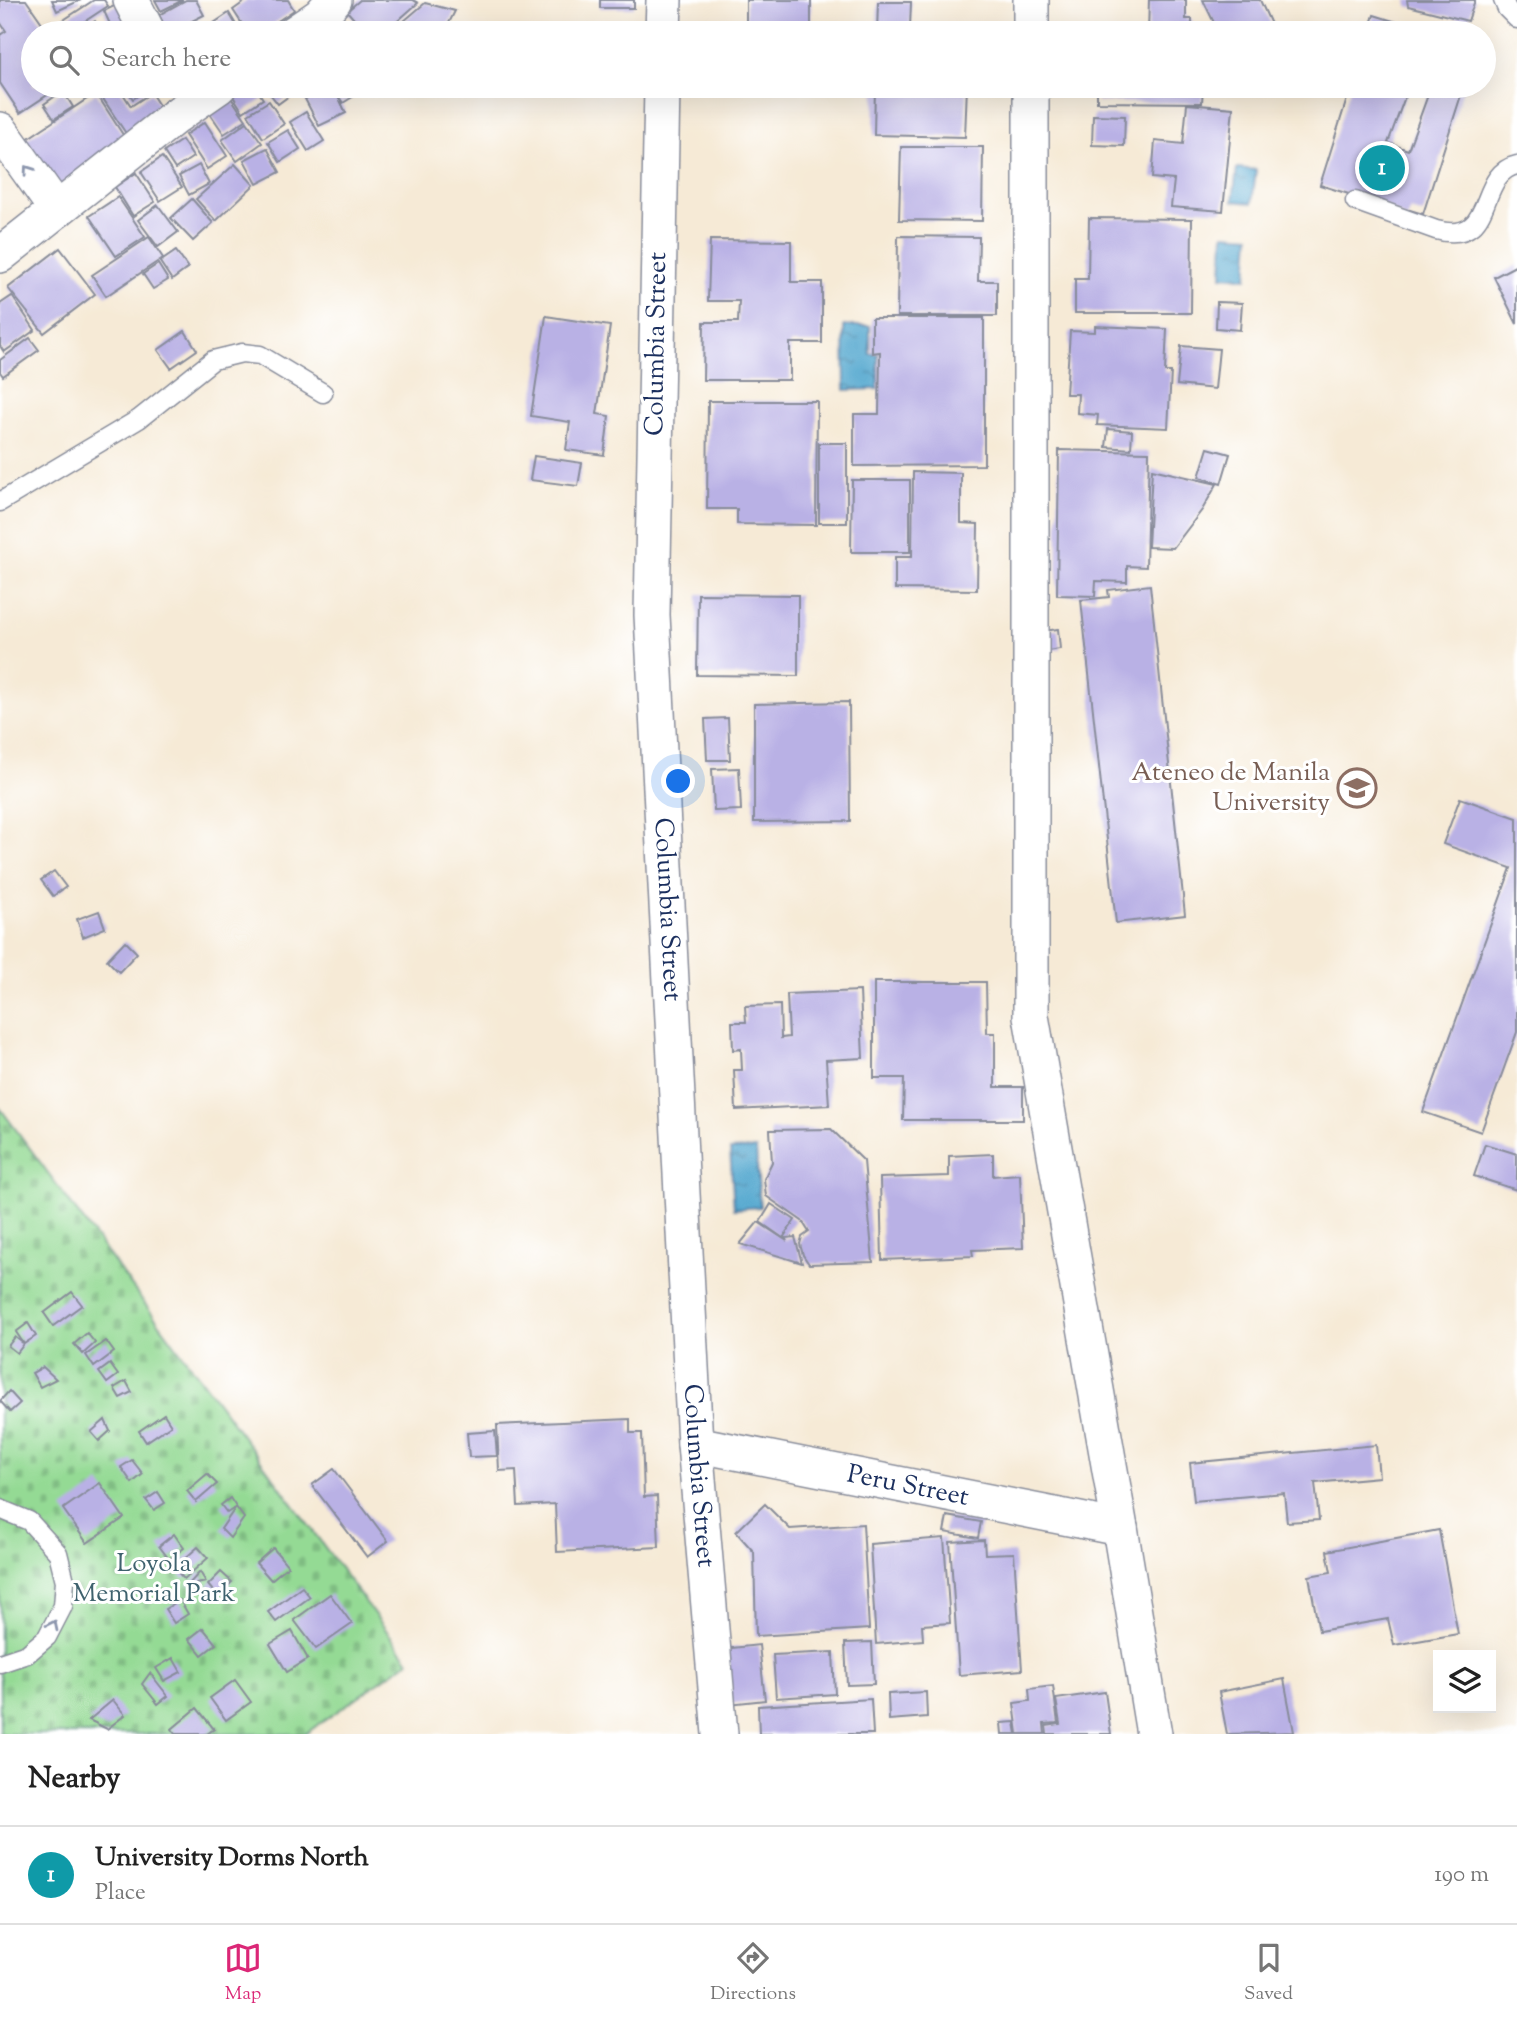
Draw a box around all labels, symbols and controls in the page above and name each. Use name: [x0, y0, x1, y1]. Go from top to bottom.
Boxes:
search box: [21, 21, 1496, 98]
icon: search: [45, 41, 83, 79]
text: Search here: [101, 41, 231, 78]
pin: 1: [1359, 142, 1405, 194]
one-way arrow: [24, 165, 37, 178]
street label: Columbia Street: [637, 252, 677, 436]
place label: Ateneo de Manila University: [1131, 755, 1330, 822]
your location: [661, 764, 695, 798]
school or university icon: Ateneo de Manila University: [1336, 767, 1378, 809]
street label: Columbia Street: [644, 817, 691, 1002]
street label: Columbia Street: [673, 1383, 724, 1569]
street label: Peru Street: [844, 1456, 972, 1516]
park label: Loyola Memorial Park: [73, 1546, 235, 1613]
one-way arrow: [45, 1620, 59, 1632]
map controls: [1433, 1650, 1496, 1713]
button: layers: [1433, 1650, 1496, 1713]
text: Nearby: [28, 1758, 120, 1801]
text: University Dorms North: [95, 1840, 369, 1877]
text: 1: [47, 1859, 55, 1892]
text: 190 m: [1434, 1859, 1489, 1892]
text: Place: [95, 1877, 146, 1910]
tab: Map: [224, 1939, 262, 2008]
tab: Directions: [710, 1939, 796, 2008]
tab: Saved: [1244, 1939, 1293, 2008]

